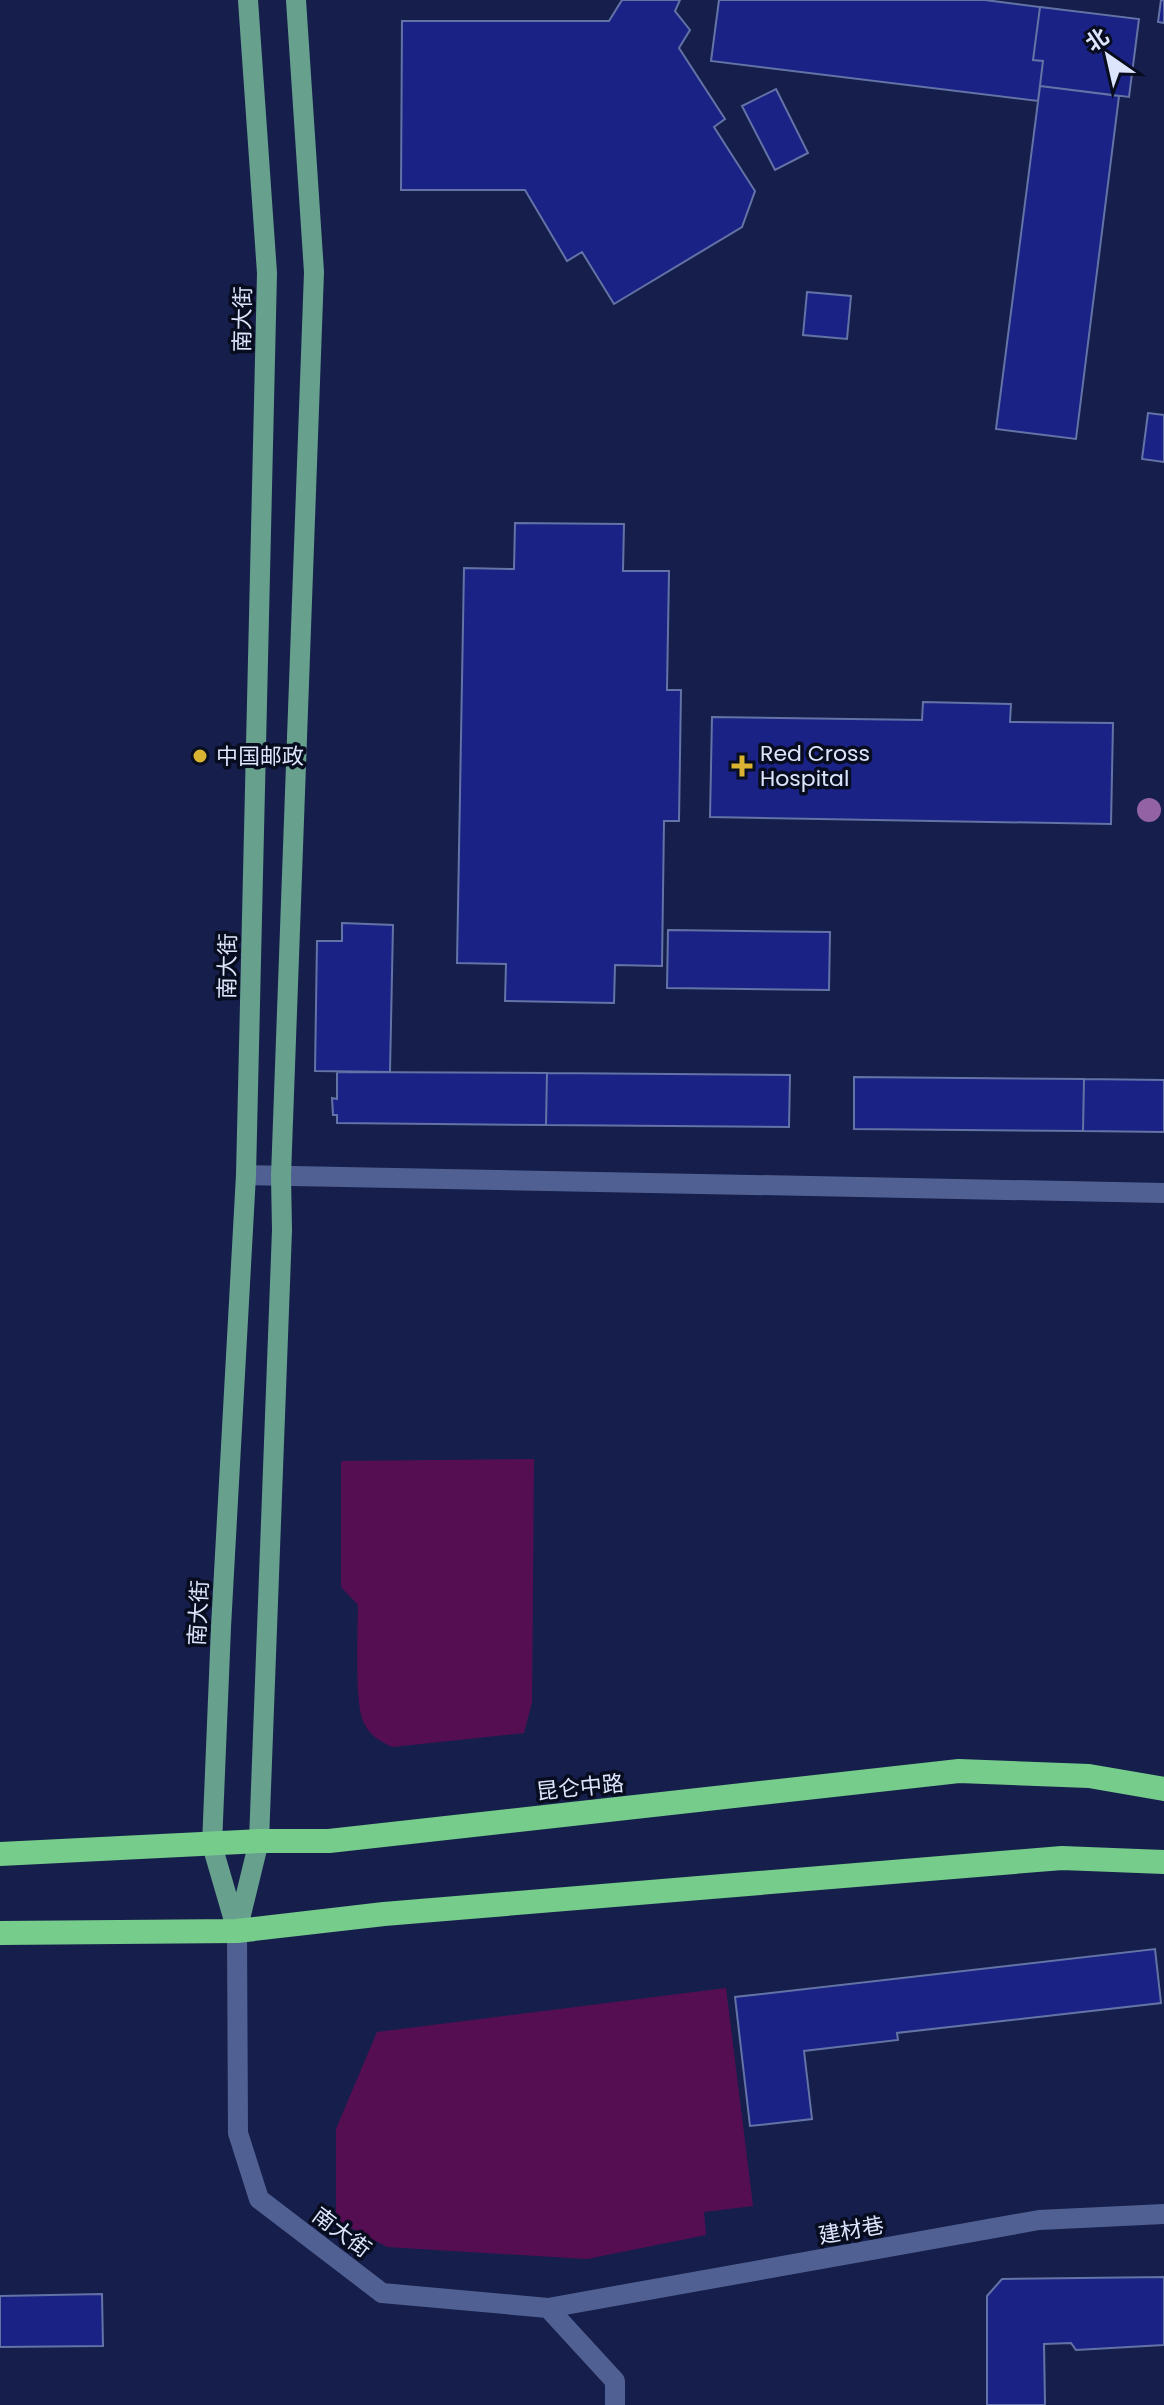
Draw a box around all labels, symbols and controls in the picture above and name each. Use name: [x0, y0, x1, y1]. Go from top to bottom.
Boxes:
north arrow: [1068, 16, 1148, 96]
text: 北: [1079, 21, 1115, 59]
street label: 南大街: [226, 286, 259, 352]
place label: Red Cross Hospital: [760, 738, 870, 794]
place label: 中国邮政: [216, 741, 304, 772]
marker: 中国邮政: [191, 747, 209, 765]
marker: Red Cross Hospital: [731, 755, 753, 777]
street label: 南大街: [211, 933, 244, 999]
street label: 南大街: [181, 1579, 216, 1647]
street label: 昆仑中路: [535, 1767, 625, 1808]
street label: 南大街: [306, 2200, 377, 2265]
street label: 建材巷: [816, 2209, 886, 2251]

